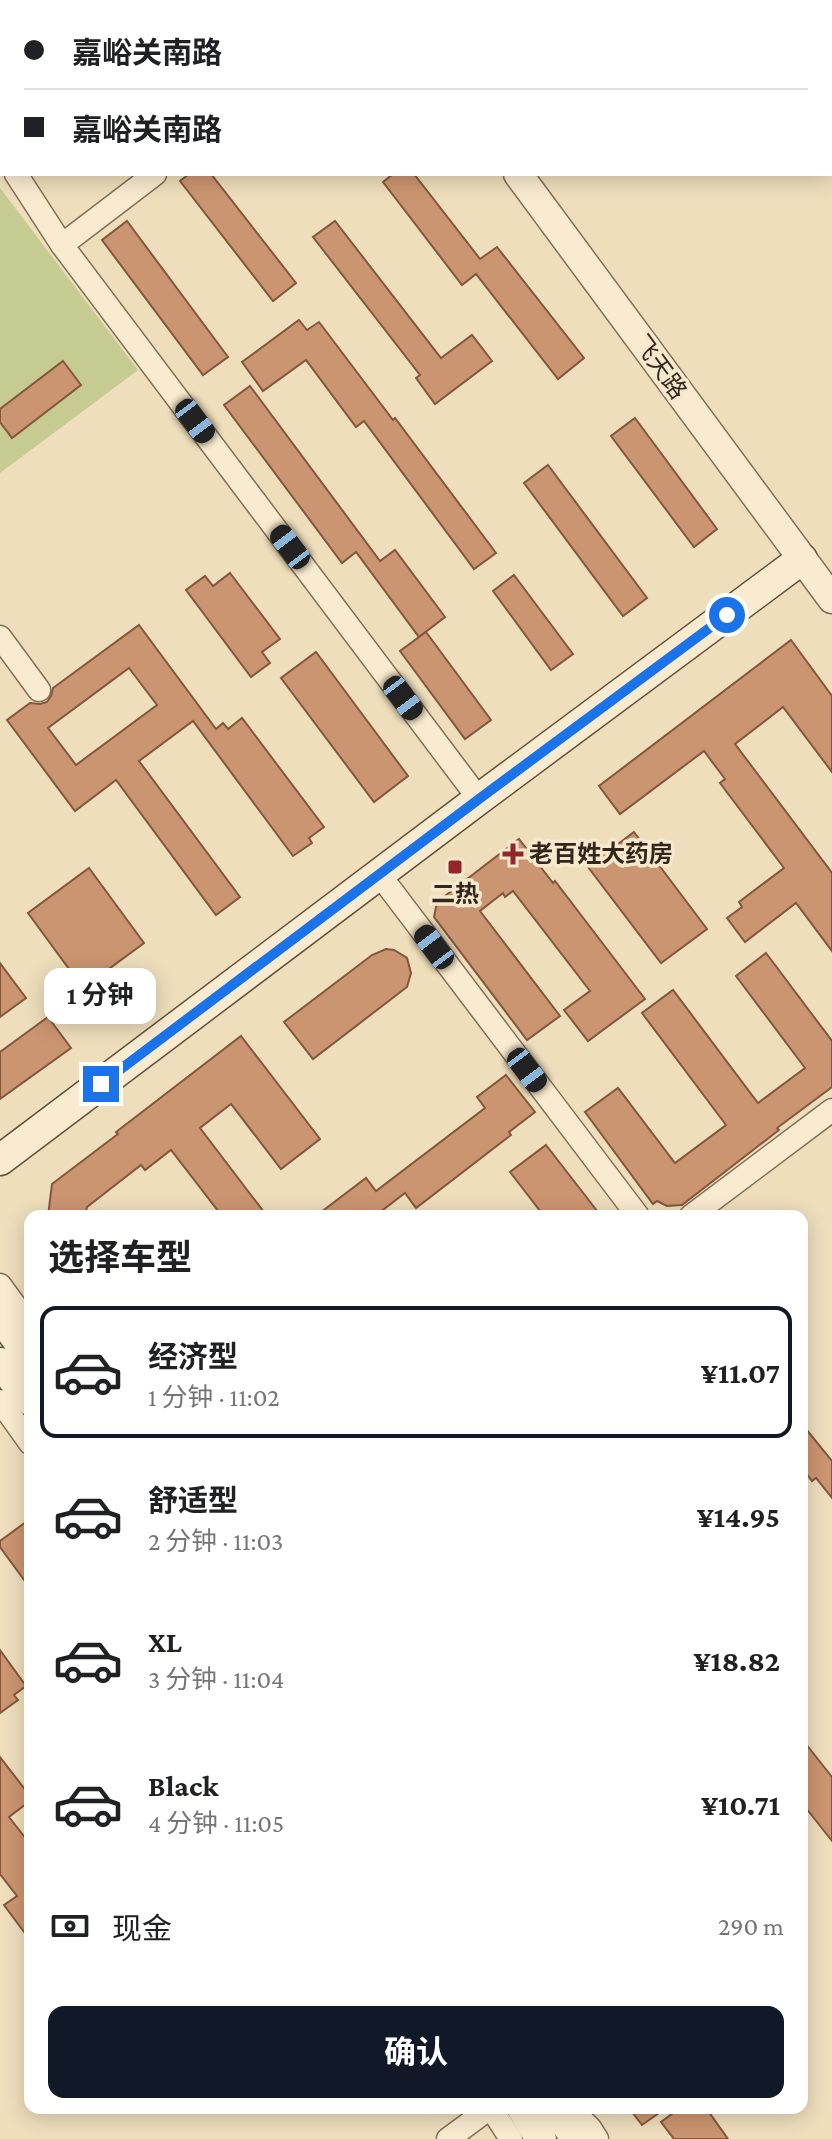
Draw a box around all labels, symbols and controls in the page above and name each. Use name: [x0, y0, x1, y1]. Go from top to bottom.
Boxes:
text: 嘉峪关南路: [72, 36, 222, 69]
text: 嘉峪关南路: [72, 113, 222, 146]
street label: 飞天路: [628, 330, 692, 404]
car: [171, 395, 219, 447]
car: [266, 521, 314, 573]
route start: [709, 597, 745, 633]
car: [379, 672, 427, 724]
place label: 老百姓大药房: [529, 840, 673, 867]
marker: 老百姓大药房: [504, 845, 522, 863]
marker: 二热: [446, 858, 464, 876]
place label: 二热: [431, 880, 479, 907]
car: [410, 921, 458, 973]
callout: 1 分钟: [45, 968, 157, 1024]
text: 1 分钟: [67, 981, 133, 1010]
car: [503, 1044, 551, 1096]
route end: [83, 1066, 119, 1102]
text: 选择车型: [48, 1238, 192, 1278]
icon: car: [52, 1336, 124, 1408]
text: 经济型: [148, 1340, 238, 1373]
text: ¥11.07: [701, 1356, 780, 1389]
text: 1 分钟 · 11:02: [148, 1383, 280, 1412]
icon: car: [52, 1480, 124, 1552]
text: 舒适型: [148, 1484, 238, 1517]
text: ¥14.95: [697, 1500, 780, 1533]
text: 2 分钟 · 11:03: [148, 1527, 283, 1556]
icon: car: [52, 1624, 124, 1696]
text: XL: [148, 1625, 182, 1658]
text: ¥18.82: [693, 1644, 780, 1677]
text: 3 分钟 · 11:04: [148, 1665, 284, 1694]
icon: car: [52, 1768, 124, 1840]
text: Black: [148, 1769, 219, 1802]
text: ¥10.71: [701, 1788, 780, 1821]
text: 4 分钟 · 11:05: [148, 1809, 284, 1838]
icon: cash: [48, 1904, 92, 1948]
text: 现金: [112, 1912, 172, 1945]
text: 290 m: [718, 1912, 784, 1941]
button: 确认: [48, 2006, 784, 2098]

